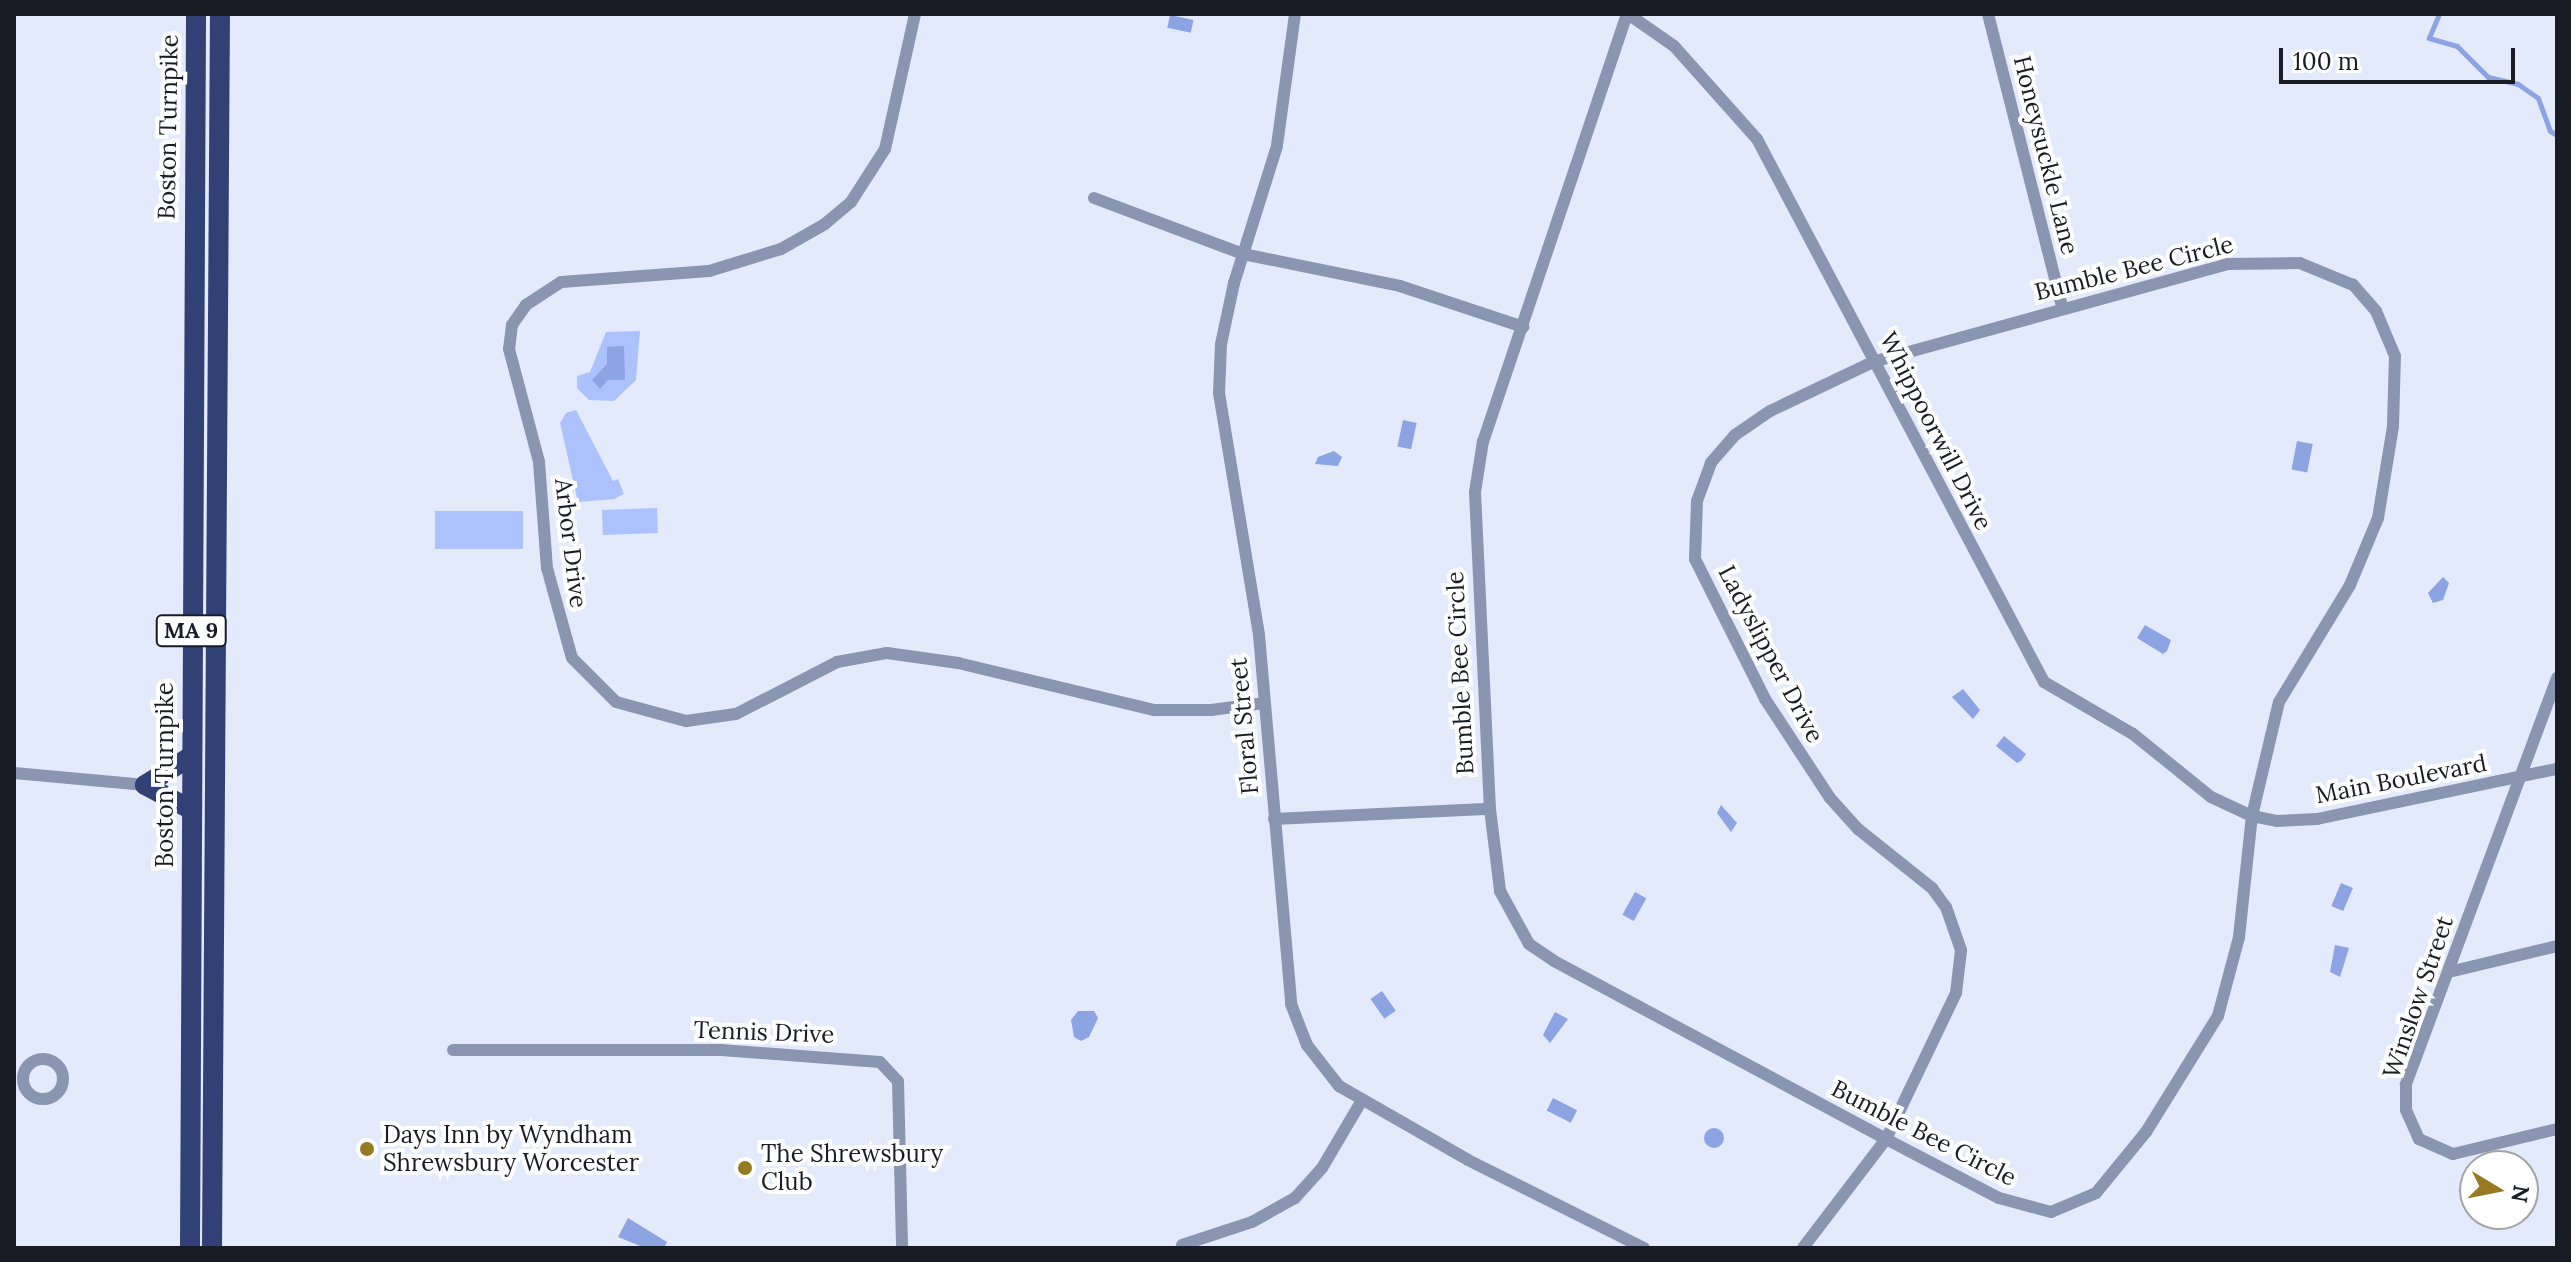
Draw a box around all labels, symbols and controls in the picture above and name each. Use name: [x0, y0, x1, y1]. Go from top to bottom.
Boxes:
scale bar: [2283, 32, 2519, 82]
street label: Boston Turnpike: [152, 34, 184, 220]
text: 100 m: [2293, 46, 2359, 77]
street label: Honeysuckle Lane: [2007, 53, 2085, 257]
street label: Bumble Bee Circle: [2032, 229, 2236, 307]
street label: Whippoorwill Drive: [1874, 327, 1998, 535]
street label: Arbor Drive: [549, 477, 593, 609]
street label: Ladyslipper Drive: [1712, 561, 1830, 747]
street label: Bumble Bee Circle: [1440, 571, 1480, 775]
road number: MA 9: [155, 613, 227, 649]
street label: Floral Street: [1224, 656, 1264, 796]
street label: Boston Turnpike: [151, 682, 179, 868]
street label: Main Boulevard: [2313, 748, 2489, 810]
street label: Winslow Street: [2377, 912, 2459, 1082]
street label: Tennis Drive: [693, 1015, 835, 1049]
street label: Bumble Bee Circle: [1827, 1074, 2021, 1192]
place label: Days Inn by Wyndham Shrewsbury Worcester: [383, 1121, 639, 1177]
marker: Days Inn by Wyndham Shrewsbury Worcester: [358, 1140, 376, 1158]
place label: The Shrewsbury Club: [761, 1140, 943, 1196]
north arrow: [2459, 1150, 2539, 1230]
marker: The Shrewsbury Club: [736, 1159, 754, 1177]
text: N: [2505, 1183, 2536, 1205]

